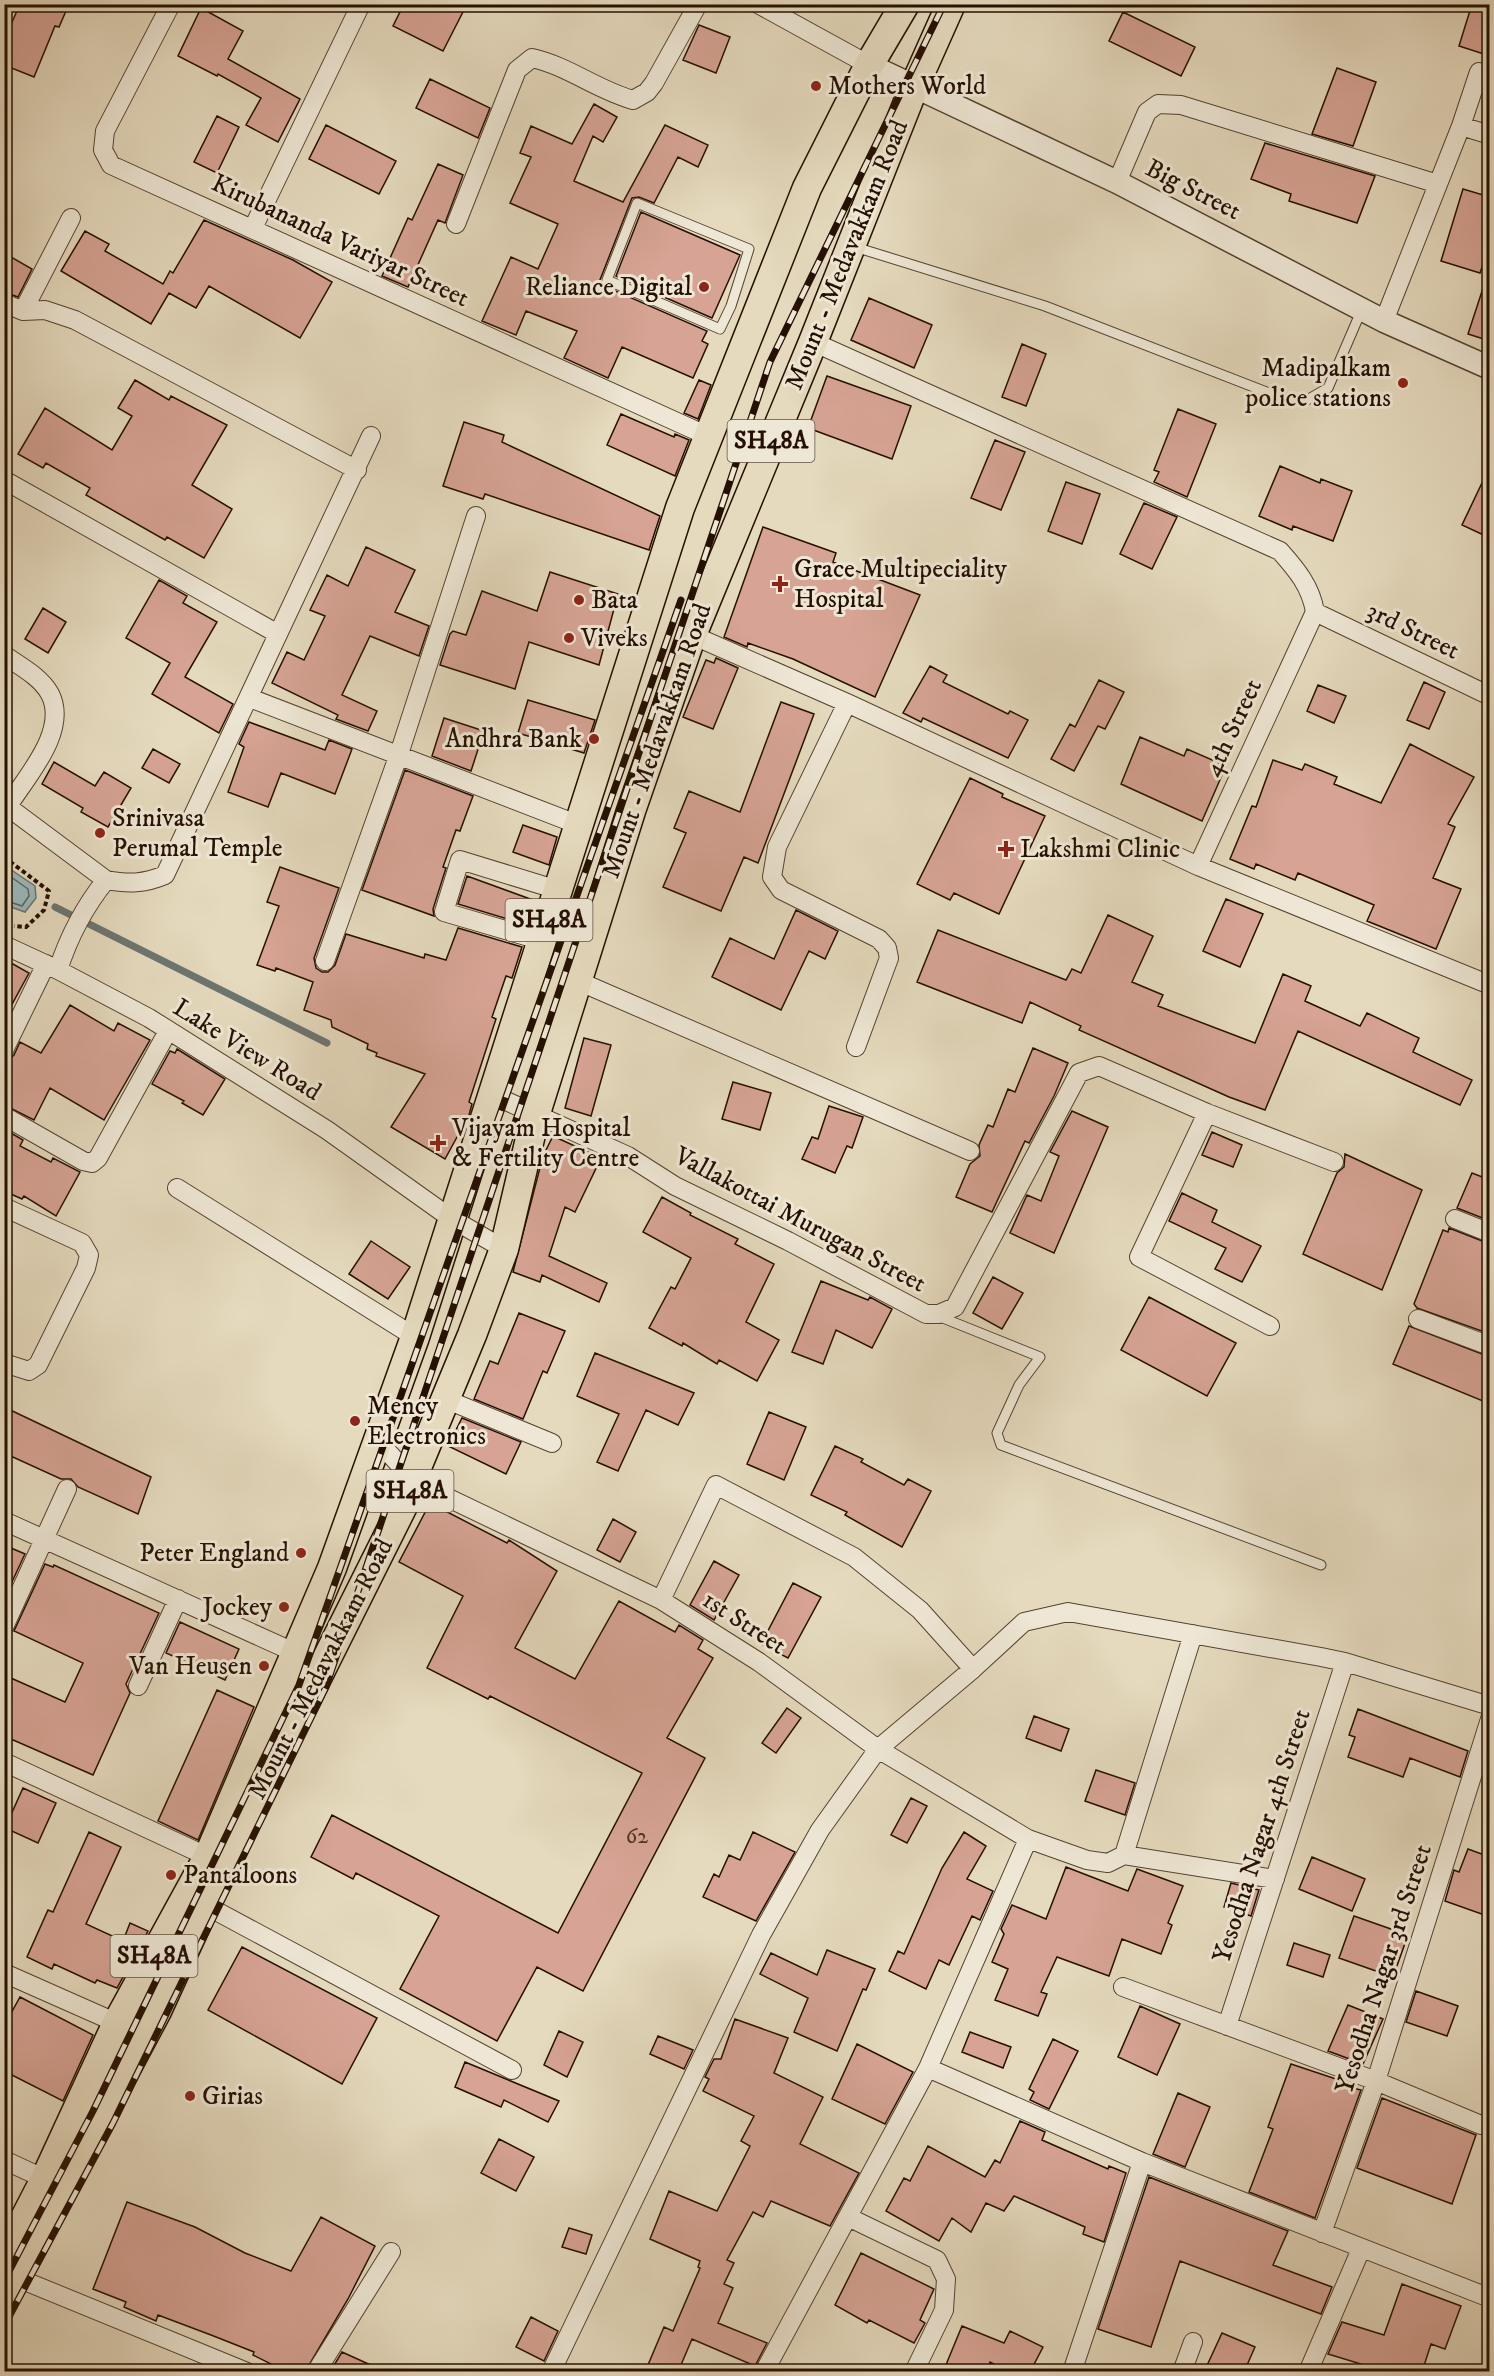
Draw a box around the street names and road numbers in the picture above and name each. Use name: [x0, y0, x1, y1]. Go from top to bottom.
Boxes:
street label: Mount - Medavakkam Road: [778, 115, 916, 395]
street label: Big Street: [1140, 152, 1246, 228]
street label: Kirubananda Variyar Street: [206, 167, 474, 315]
road number: SH48A: [728, 420, 814, 462]
street label: 3rd Street: [1361, 594, 1465, 668]
street label: Mount - Medavakkam Road: [594, 599, 720, 883]
street label: 4th Street: [1196, 674, 1270, 782]
road number: SH48A: [506, 899, 592, 941]
street label: Lake View Road: [167, 991, 327, 1109]
street label: Vallakottai Murugan Street: [668, 1139, 932, 1300]
road number: SH48A: [366, 1470, 454, 1512]
street label: Mount - Medavakkam Road: [241, 1533, 401, 1805]
street label: 1st Street: [696, 1584, 792, 1662]
street label: Yesodha Nagar 4th Street: [1205, 1705, 1319, 1967]
street label: Yesodha Nagar 3rd Street: [1328, 1840, 1440, 2098]
road number: SH48A: [110, 1935, 198, 1977]

